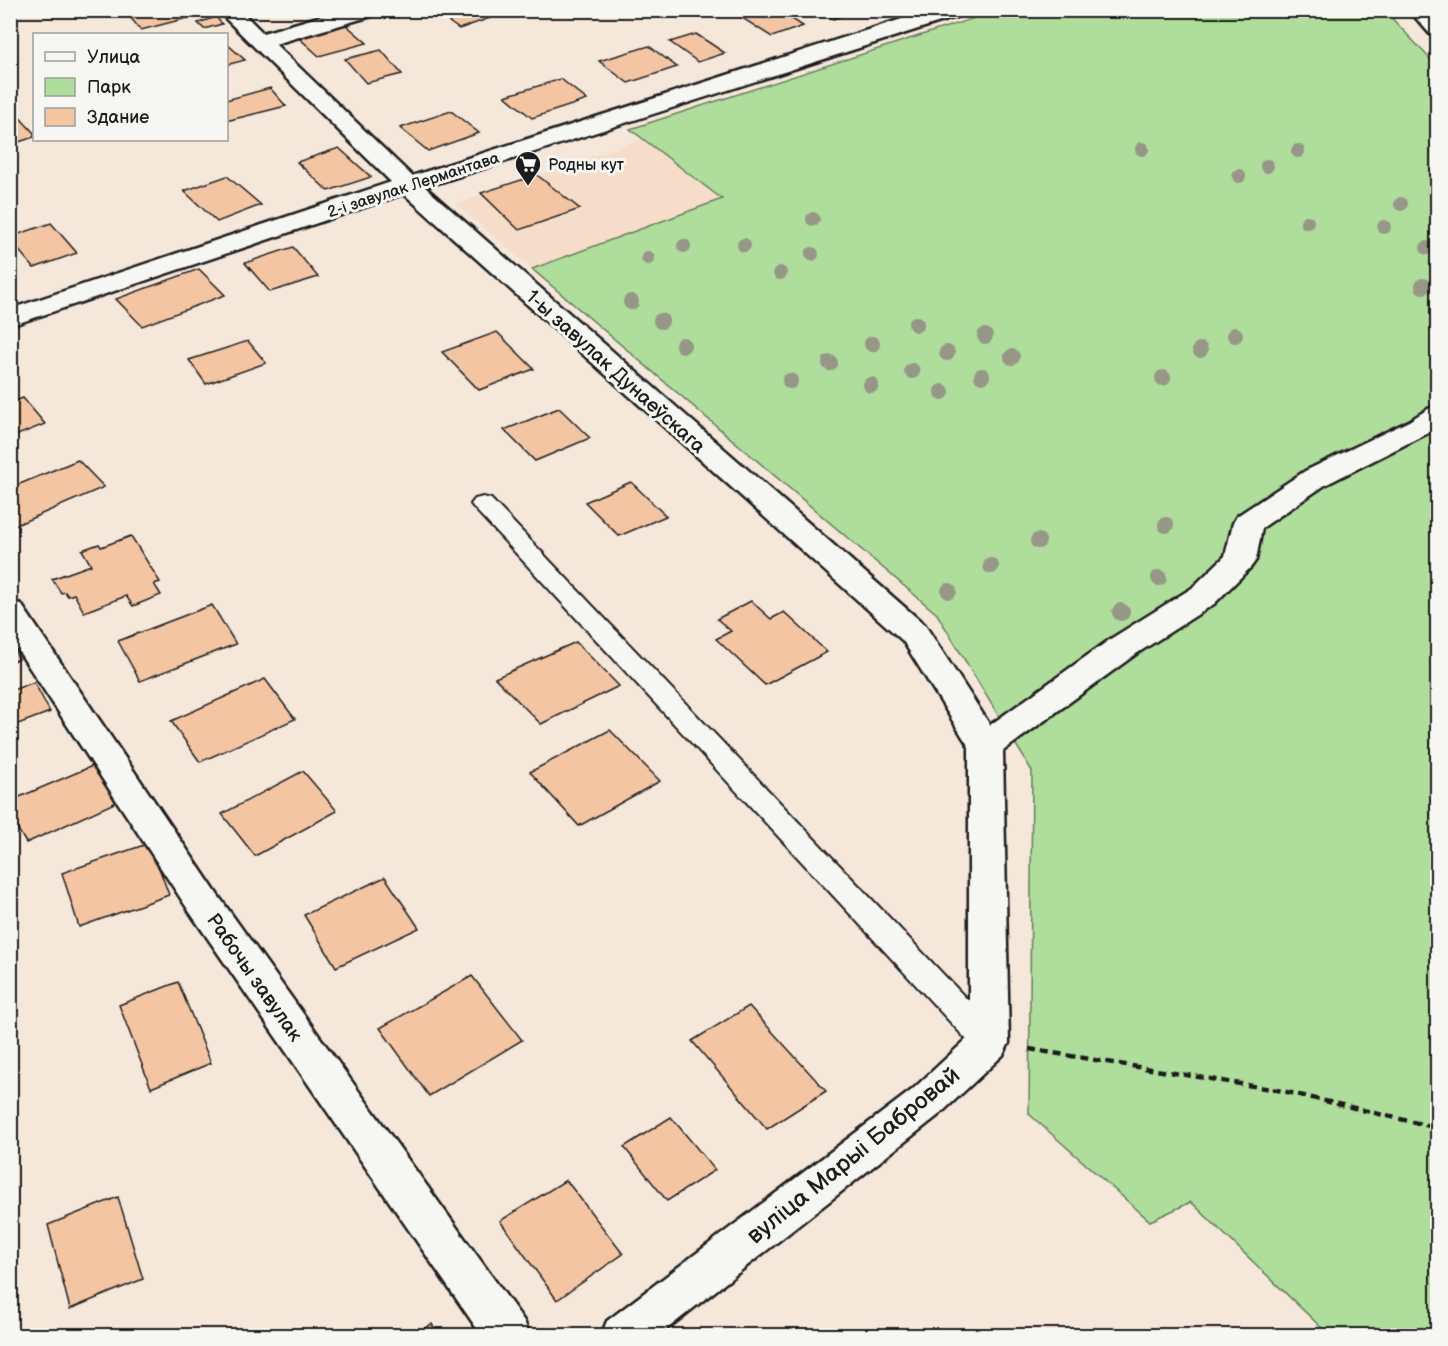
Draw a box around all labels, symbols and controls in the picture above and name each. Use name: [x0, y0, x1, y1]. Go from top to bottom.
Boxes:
legend: [33, 33, 228, 141]
text: Улица: [87, 47, 141, 68]
text: Парк: [87, 77, 131, 98]
text: Здание: [87, 107, 149, 128]
street label: 2-і завулак Лермантава: [325, 149, 502, 222]
supermarket icon: Родны кут: [513, 149, 543, 187]
place label: Родны кут: [548, 156, 625, 175]
street label: 1-ы завулак Дунаеўскага: [521, 285, 710, 459]
street label: Рабочы завулак: [201, 909, 307, 1047]
street label: вуліца Марыі Бабровай: [741, 1060, 966, 1250]

